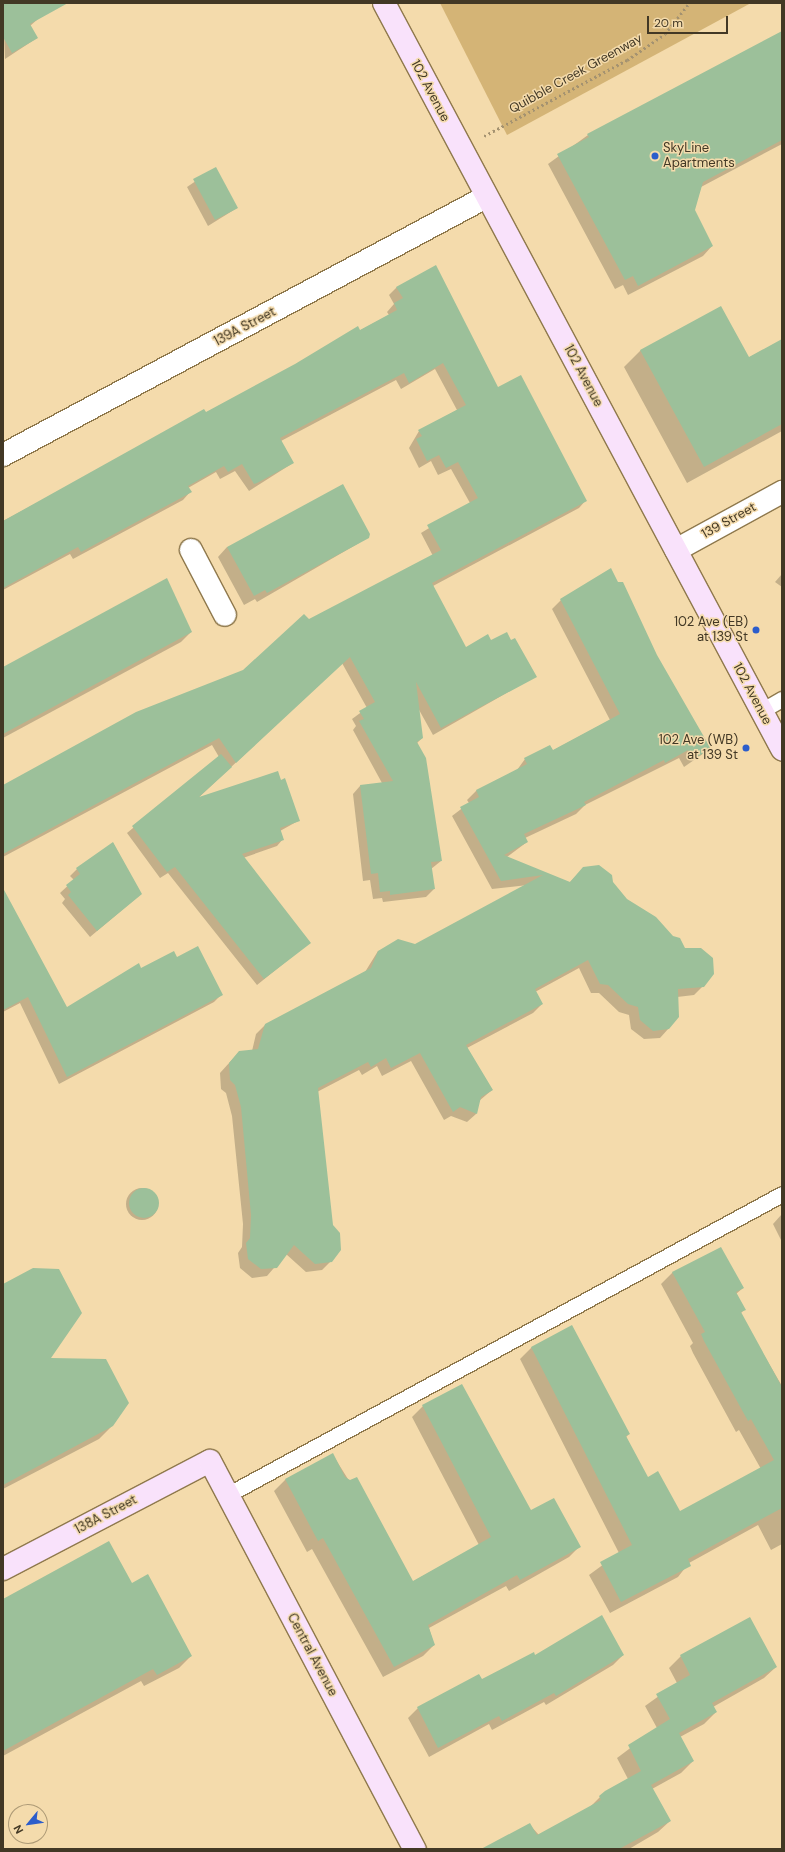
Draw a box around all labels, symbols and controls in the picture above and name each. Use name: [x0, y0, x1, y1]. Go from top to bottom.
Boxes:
scale bar: [649, 8, 730, 34]
text: 20 m: [654, 15, 683, 31]
street label: Quibble Creek Greenway: [507, 31, 645, 117]
street label: 102 Avenue: [407, 57, 453, 125]
place label: SkyLine Apartments: [663, 141, 735, 172]
marker: SkyLine Apartments: [650, 151, 660, 161]
street label: 139A Street: [211, 304, 279, 350]
street label: 102 Avenue: [560, 342, 606, 410]
street label: 139 Street: [699, 500, 759, 542]
place label: 102 Ave (EB) at 139 St: [674, 615, 748, 646]
marker: 102 Ave (EB) at 139 St: [751, 625, 761, 635]
street label: 102 Avenue: [729, 660, 775, 728]
place label: 102 Ave (WB) at 139 St: [659, 733, 738, 764]
marker: 102 Ave (WB) at 139 St: [741, 743, 751, 753]
street label: 138A Street: [72, 1492, 140, 1538]
street label: Central Avenue: [284, 1611, 340, 1699]
north arrow: [8, 1804, 48, 1844]
text: N: [10, 1822, 26, 1836]

